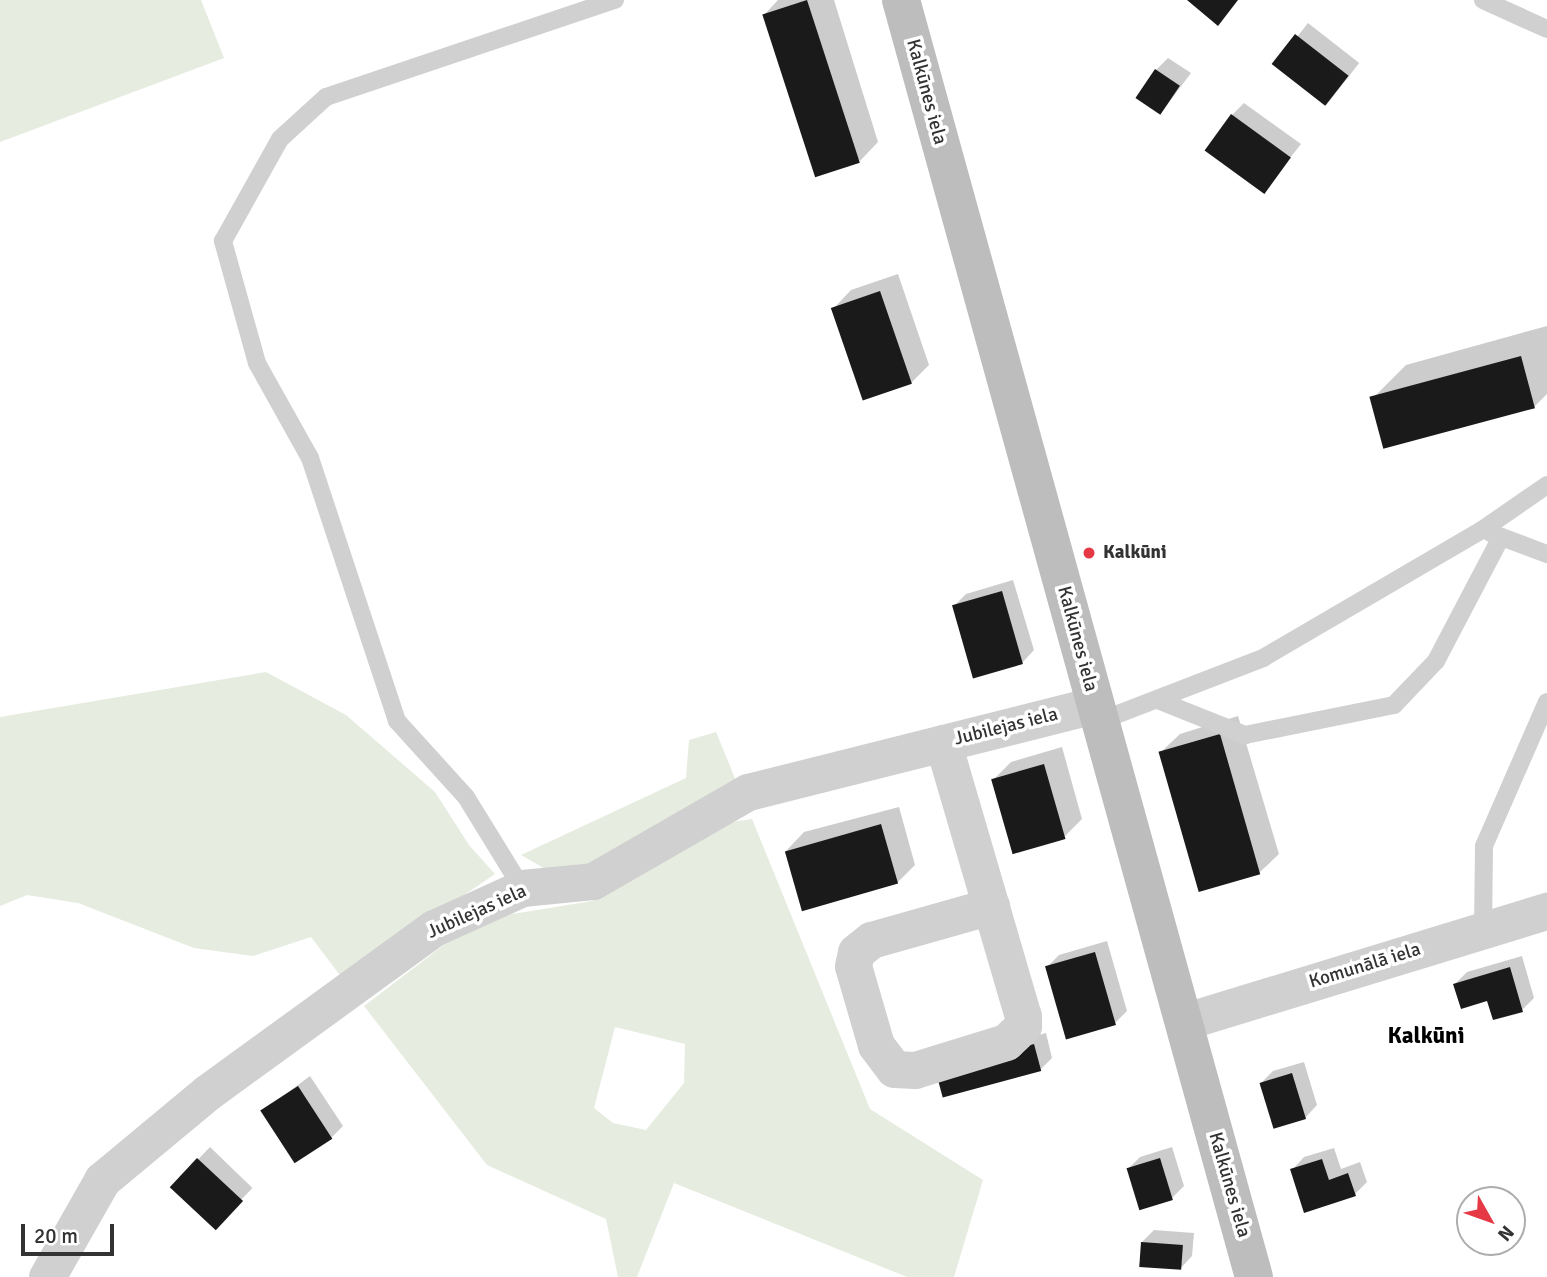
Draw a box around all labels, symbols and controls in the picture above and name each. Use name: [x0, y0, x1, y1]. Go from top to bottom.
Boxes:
street label: Kalkūnes iela: [901, 37, 951, 147]
place label: Kalkūni: [1103, 542, 1167, 564]
marker: Kalkūni: [1081, 545, 1097, 561]
street label: Kalkūnes iela: [1052, 584, 1102, 694]
street label: Jubilejas iela: [952, 703, 1060, 751]
street label: Jubilejas iela: [424, 880, 530, 944]
street label: Komunālā iela: [1306, 938, 1424, 994]
district label: Kalkūni: [1387, 1022, 1465, 1050]
street label: Kalkūnes iela: [1203, 1130, 1255, 1240]
north arrow: [1456, 1186, 1526, 1256]
scale bar: [24, 1210, 117, 1254]
text: N: [1492, 1220, 1519, 1246]
text: 20 m: [34, 1223, 78, 1249]

